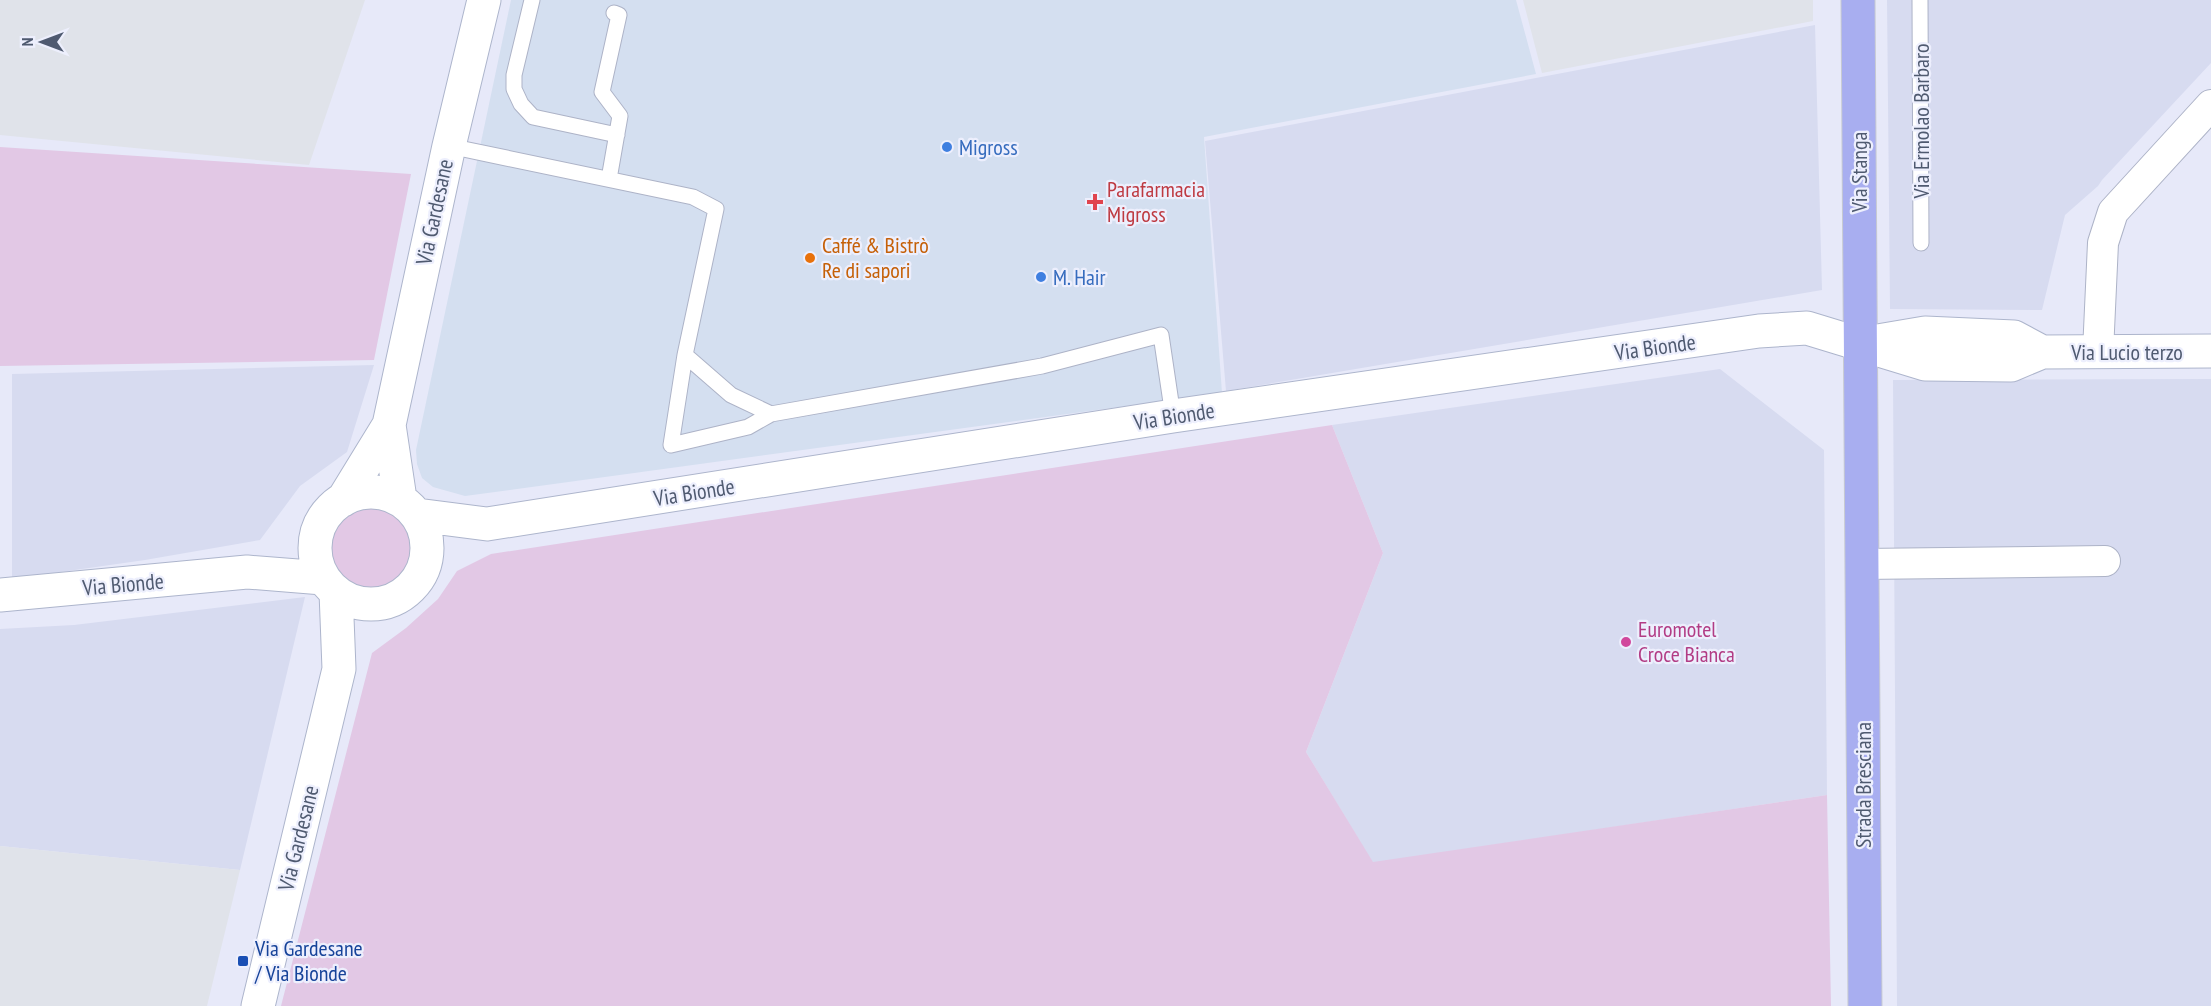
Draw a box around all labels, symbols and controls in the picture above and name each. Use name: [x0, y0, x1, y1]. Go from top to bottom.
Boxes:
north arrow: [12, 12, 72, 72]
text: N: [17, 38, 37, 46]
street label: Via Ermolao Barbaro: [1907, 44, 1935, 199]
street label: Via Stanga: [1845, 132, 1873, 213]
place label: Migross: [959, 133, 1018, 161]
marker: Migross: [940, 140, 954, 154]
street label: Via Gardesane: [409, 156, 459, 269]
place label: Parafarmacia Migross: [1107, 175, 1205, 228]
marker: Parafarmacia Migross: [1088, 195, 1102, 209]
place label: Caffé & Bistrò Re di sapori: [822, 231, 929, 284]
marker: Caffé & Bistrò Re di sapori: [803, 251, 817, 265]
place label: M. Hair: [1053, 263, 1106, 291]
marker: M. Hair: [1034, 270, 1048, 284]
street label: Via Bionde: [1612, 327, 1697, 367]
street label: Via Lucio terzo: [2070, 338, 2183, 366]
street label: Via Bionde: [1131, 396, 1216, 436]
street label: Via Bionde: [651, 472, 736, 512]
street label: Via Bionde: [80, 567, 165, 602]
place label: Euromotel Croce Bianca: [1638, 615, 1735, 668]
marker: Euromotel Croce Bianca: [1619, 635, 1633, 649]
street label: Strada Bresciana: [1849, 722, 1877, 848]
street label: Via Gardesane: [271, 782, 325, 895]
place label: Via Gardesane / Via Bionde: [254, 934, 363, 987]
marker: Via Gardesane / Via Bionde: [236, 954, 250, 968]

